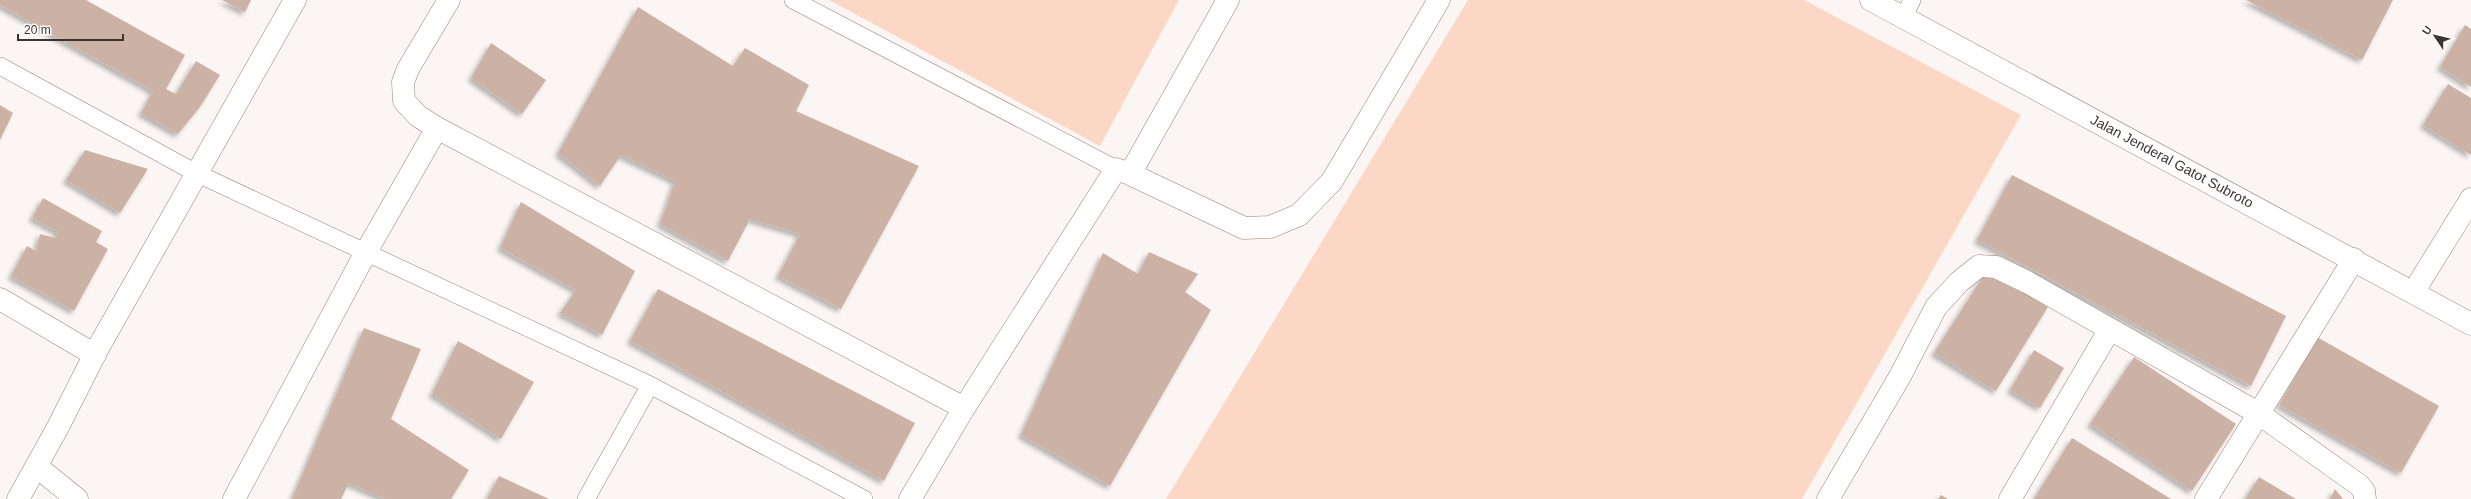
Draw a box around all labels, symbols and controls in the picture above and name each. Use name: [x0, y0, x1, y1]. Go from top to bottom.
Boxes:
scale bar: [18, 16, 123, 42]
north arrow: [2415, 16, 2455, 56]
text: 20 m: [24, 23, 51, 37]
text: U: [2420, 24, 2434, 37]
street label: Jalan Jenderal Gatot Subroto: [2088, 111, 2256, 211]

